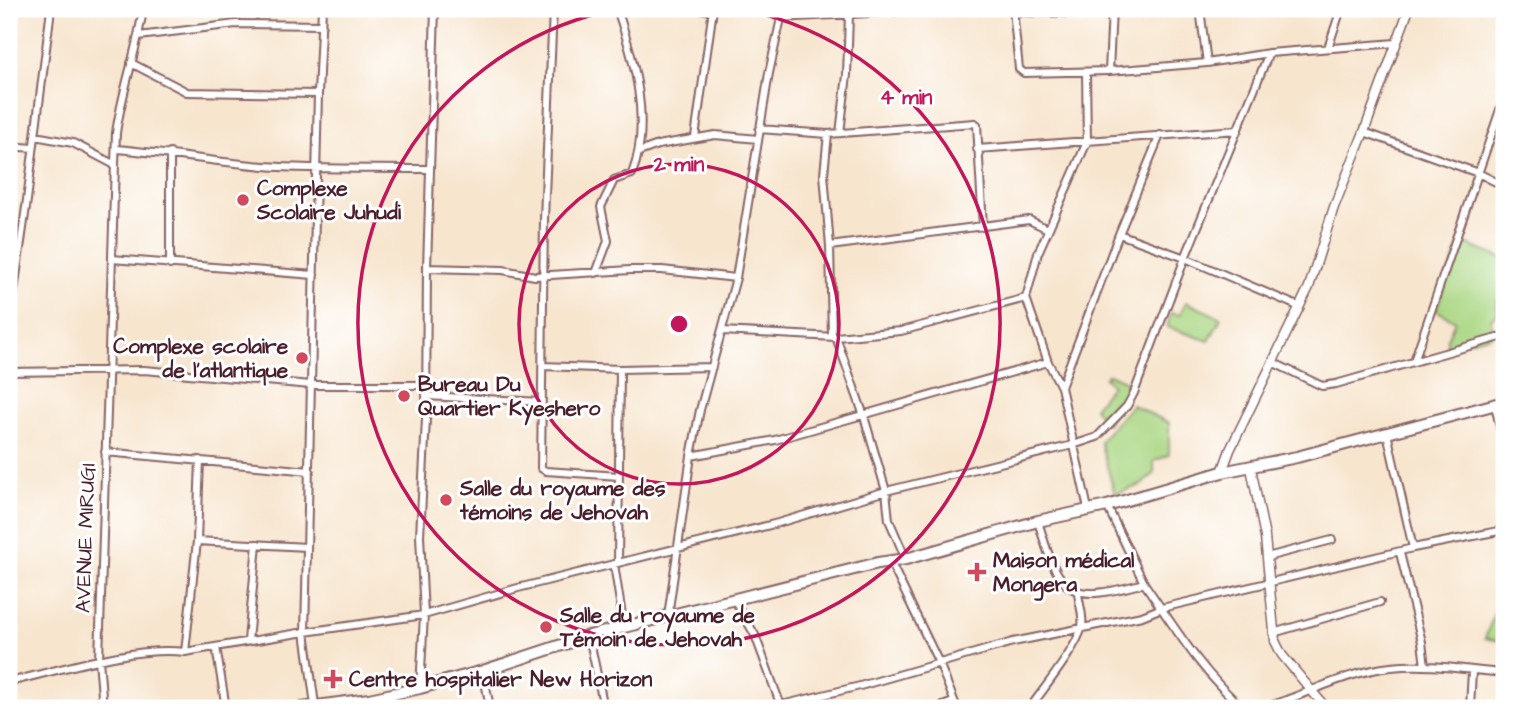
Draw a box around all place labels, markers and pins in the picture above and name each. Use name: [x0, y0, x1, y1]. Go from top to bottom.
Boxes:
place label: Complexe Scolaire Juhudi: [256, 174, 402, 227]
marker: Complexe Scolaire Juhudi: [235, 192, 251, 208]
centre of rings: [667, 312, 691, 336]
place label: Complexe scolaire de l'atlantique: [113, 332, 289, 386]
marker: Complexe scolaire de l'atlantique: [294, 350, 310, 366]
place label: Bureau Du Quartier Kyeshero: [418, 370, 600, 426]
marker: Bureau Du Quartier Kyeshero: [396, 388, 412, 404]
place label: Salle du royaume des témoins de Jehovah: [459, 474, 666, 527]
marker: Salle du royaume des témoins de Jehovah: [438, 492, 454, 508]
place label: Maison médical Mongera: [993, 546, 1135, 601]
marker: Maison médical Mongera: [967, 562, 987, 582]
place label: Salle du royaume de Témoin de Jehovah: [559, 601, 756, 654]
marker: Salle du royaume de Témoin de Jehovah: [538, 619, 554, 635]
place label: Centre hospitalier New Horizon: [349, 665, 653, 695]
marker: Centre hospitalier New Horizon: [323, 669, 343, 689]

